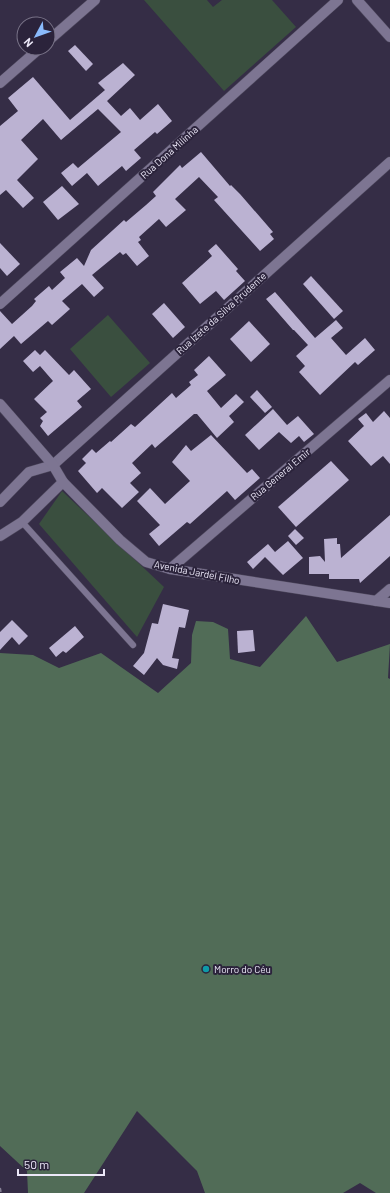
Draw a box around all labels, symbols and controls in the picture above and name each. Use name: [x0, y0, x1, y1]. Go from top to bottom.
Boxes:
north arrow: [16, 16, 56, 56]
text: N: [21, 36, 35, 50]
street label: Rua Dona Milinha: [138, 123, 200, 181]
street label: Rua Izete da Silva Prudente: [174, 270, 268, 356]
street label: Rua General Emir: [248, 445, 313, 502]
street label: Avenida Jardel Filho: [153, 558, 241, 586]
place label: Morro do Céu: [214, 963, 271, 975]
marker: Morro do Céu: [201, 964, 211, 974]
scale bar: [18, 1151, 104, 1177]
text: 50 m: [24, 1157, 49, 1171]

